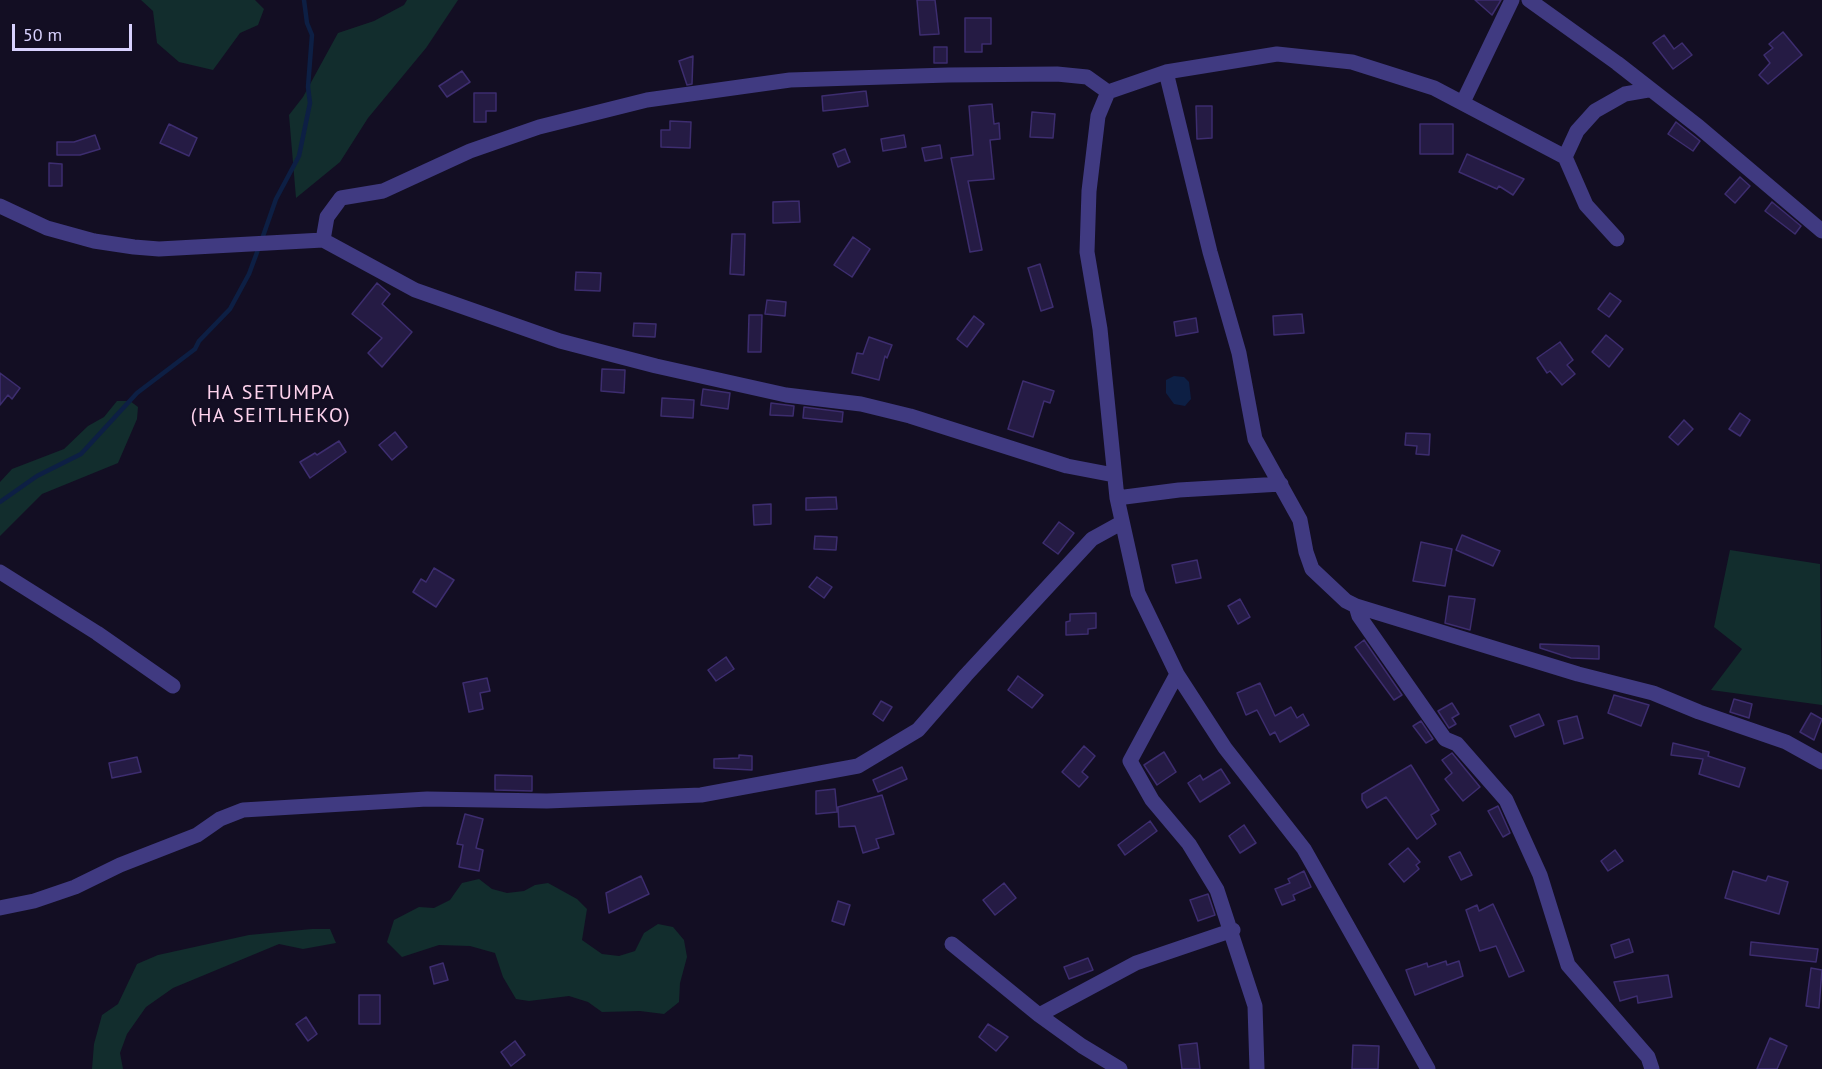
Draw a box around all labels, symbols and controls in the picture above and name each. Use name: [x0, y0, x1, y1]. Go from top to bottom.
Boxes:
scale bar: [15, 12, 135, 50]
text: 50 m: [23, 23, 62, 46]
district label: HA SETUMPA (HA SEITLHEKO): [191, 381, 351, 428]

